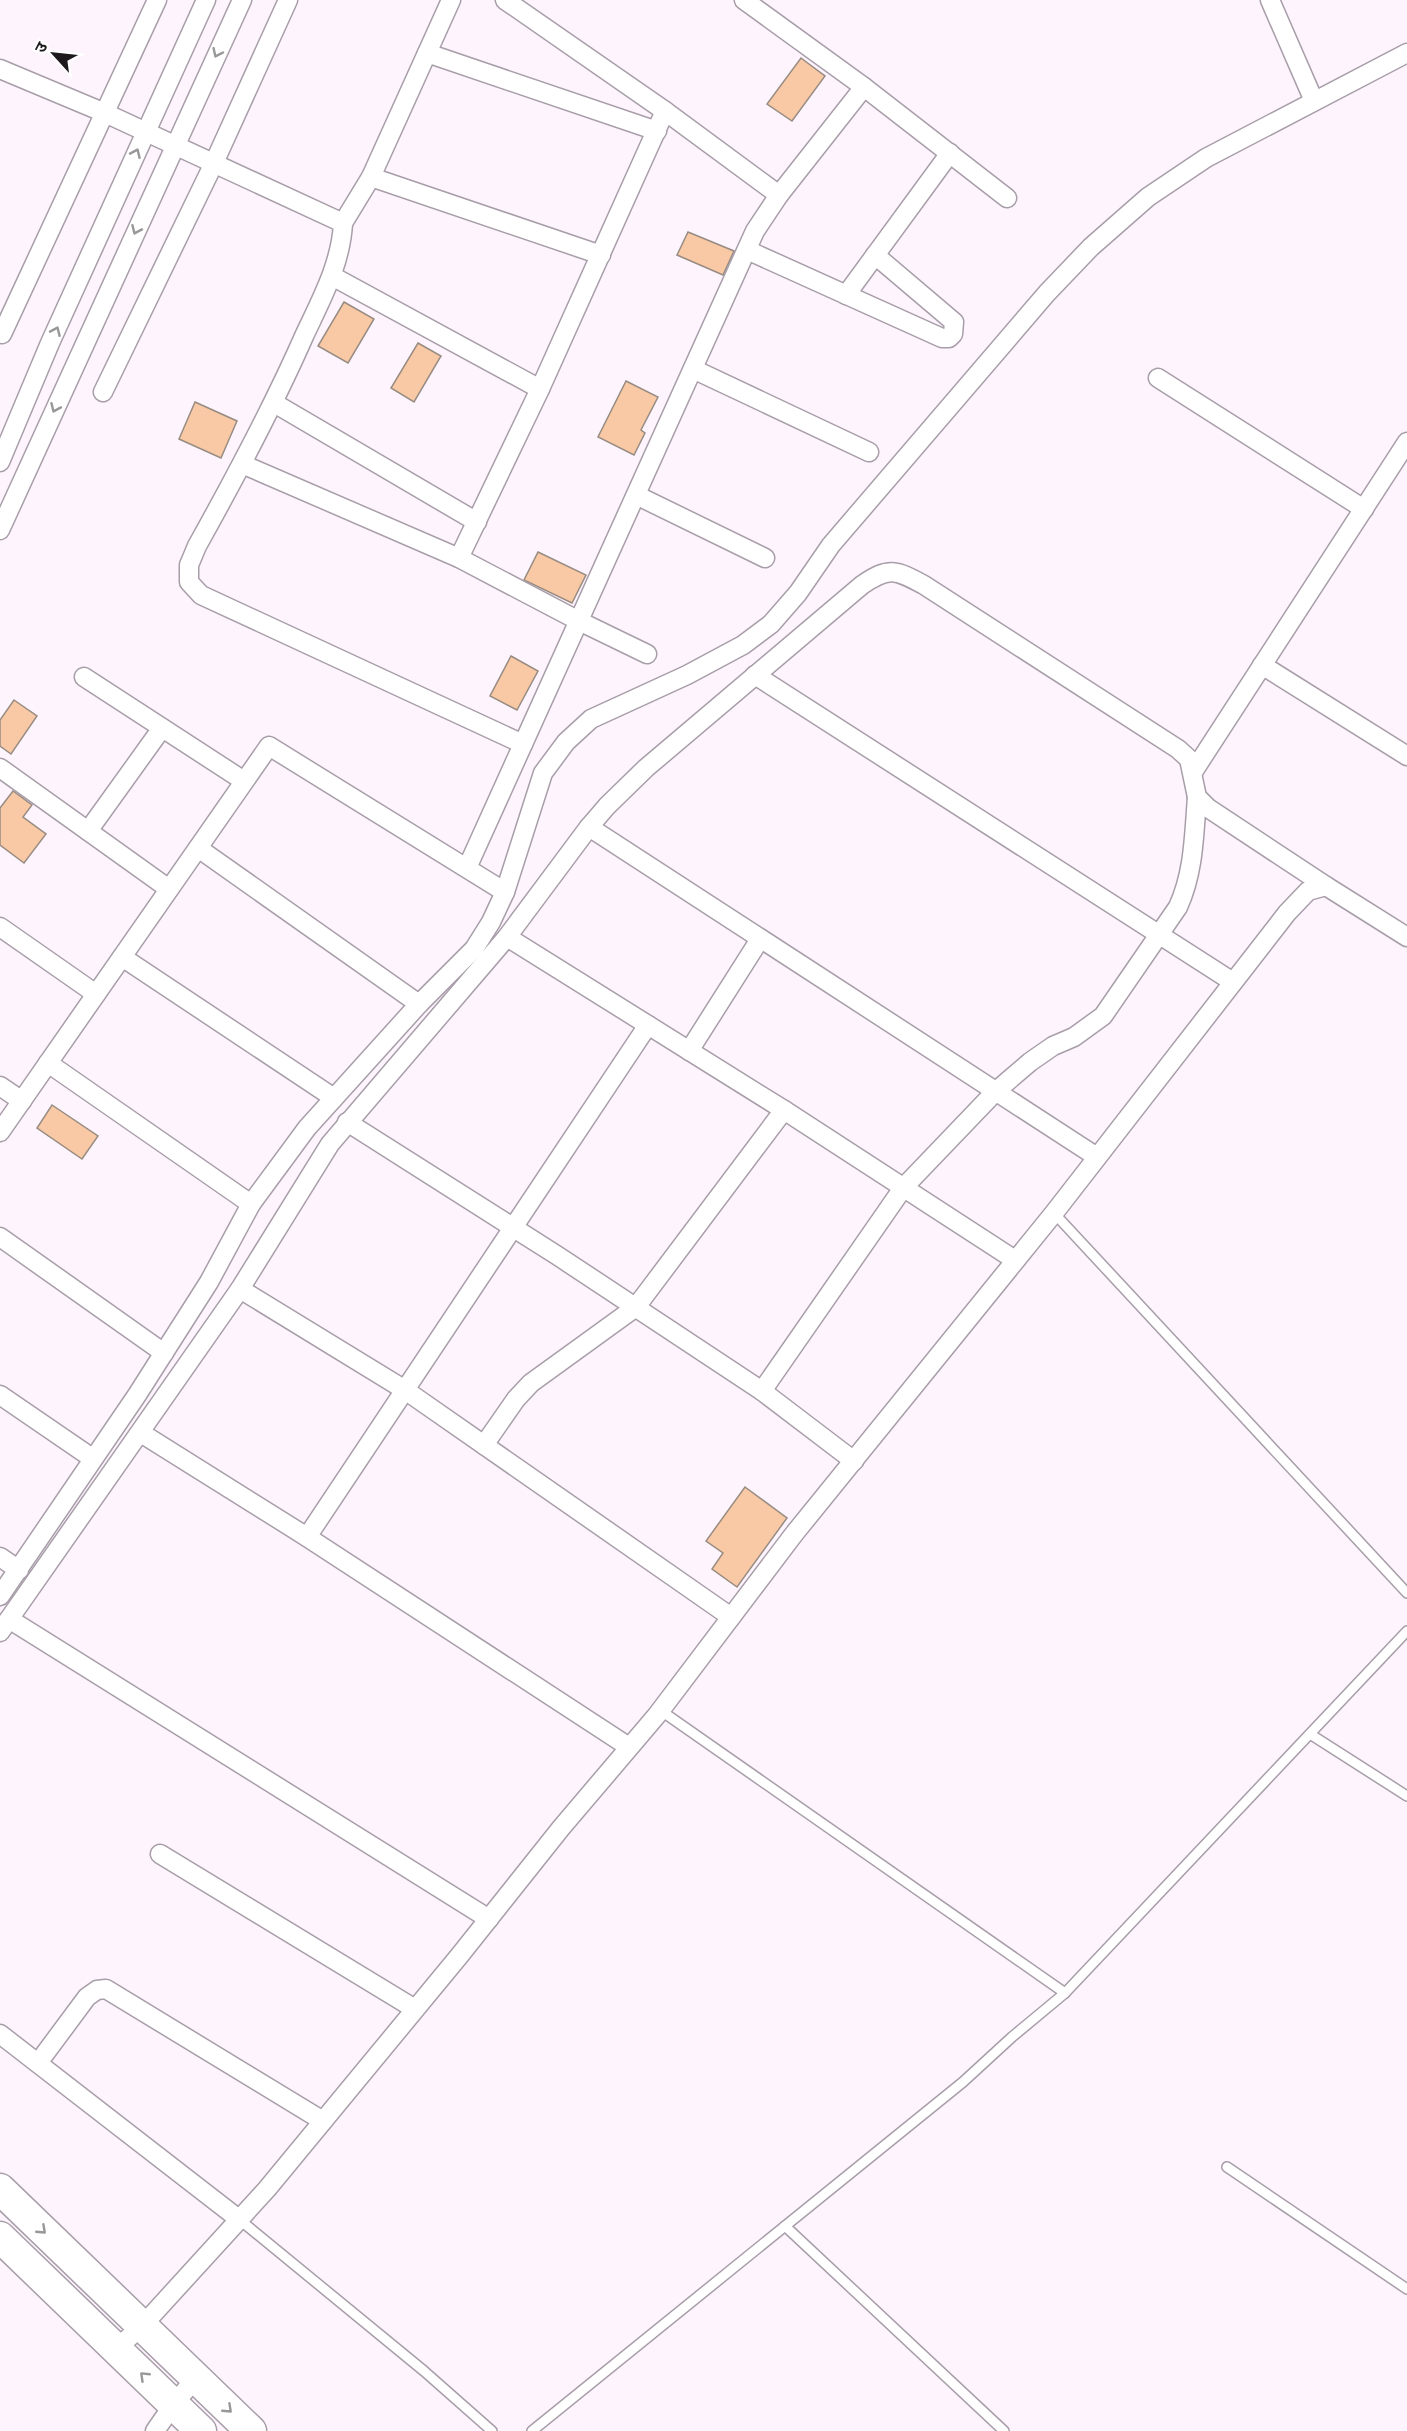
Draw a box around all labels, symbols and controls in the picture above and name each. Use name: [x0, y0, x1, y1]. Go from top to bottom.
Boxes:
north arrow: [24, 24, 84, 84]
text: उ: [30, 38, 52, 56]
one-way arrow: [212, 47, 224, 58]
one-way arrow: [129, 149, 141, 160]
one-way arrow: [131, 224, 143, 235]
one-way arrow: [48, 326, 60, 337]
one-way arrow: [51, 402, 63, 413]
one-way arrow: [35, 2222, 46, 2233]
one-way arrow: [140, 2372, 150, 2383]
one-way arrow: [221, 2402, 231, 2413]

